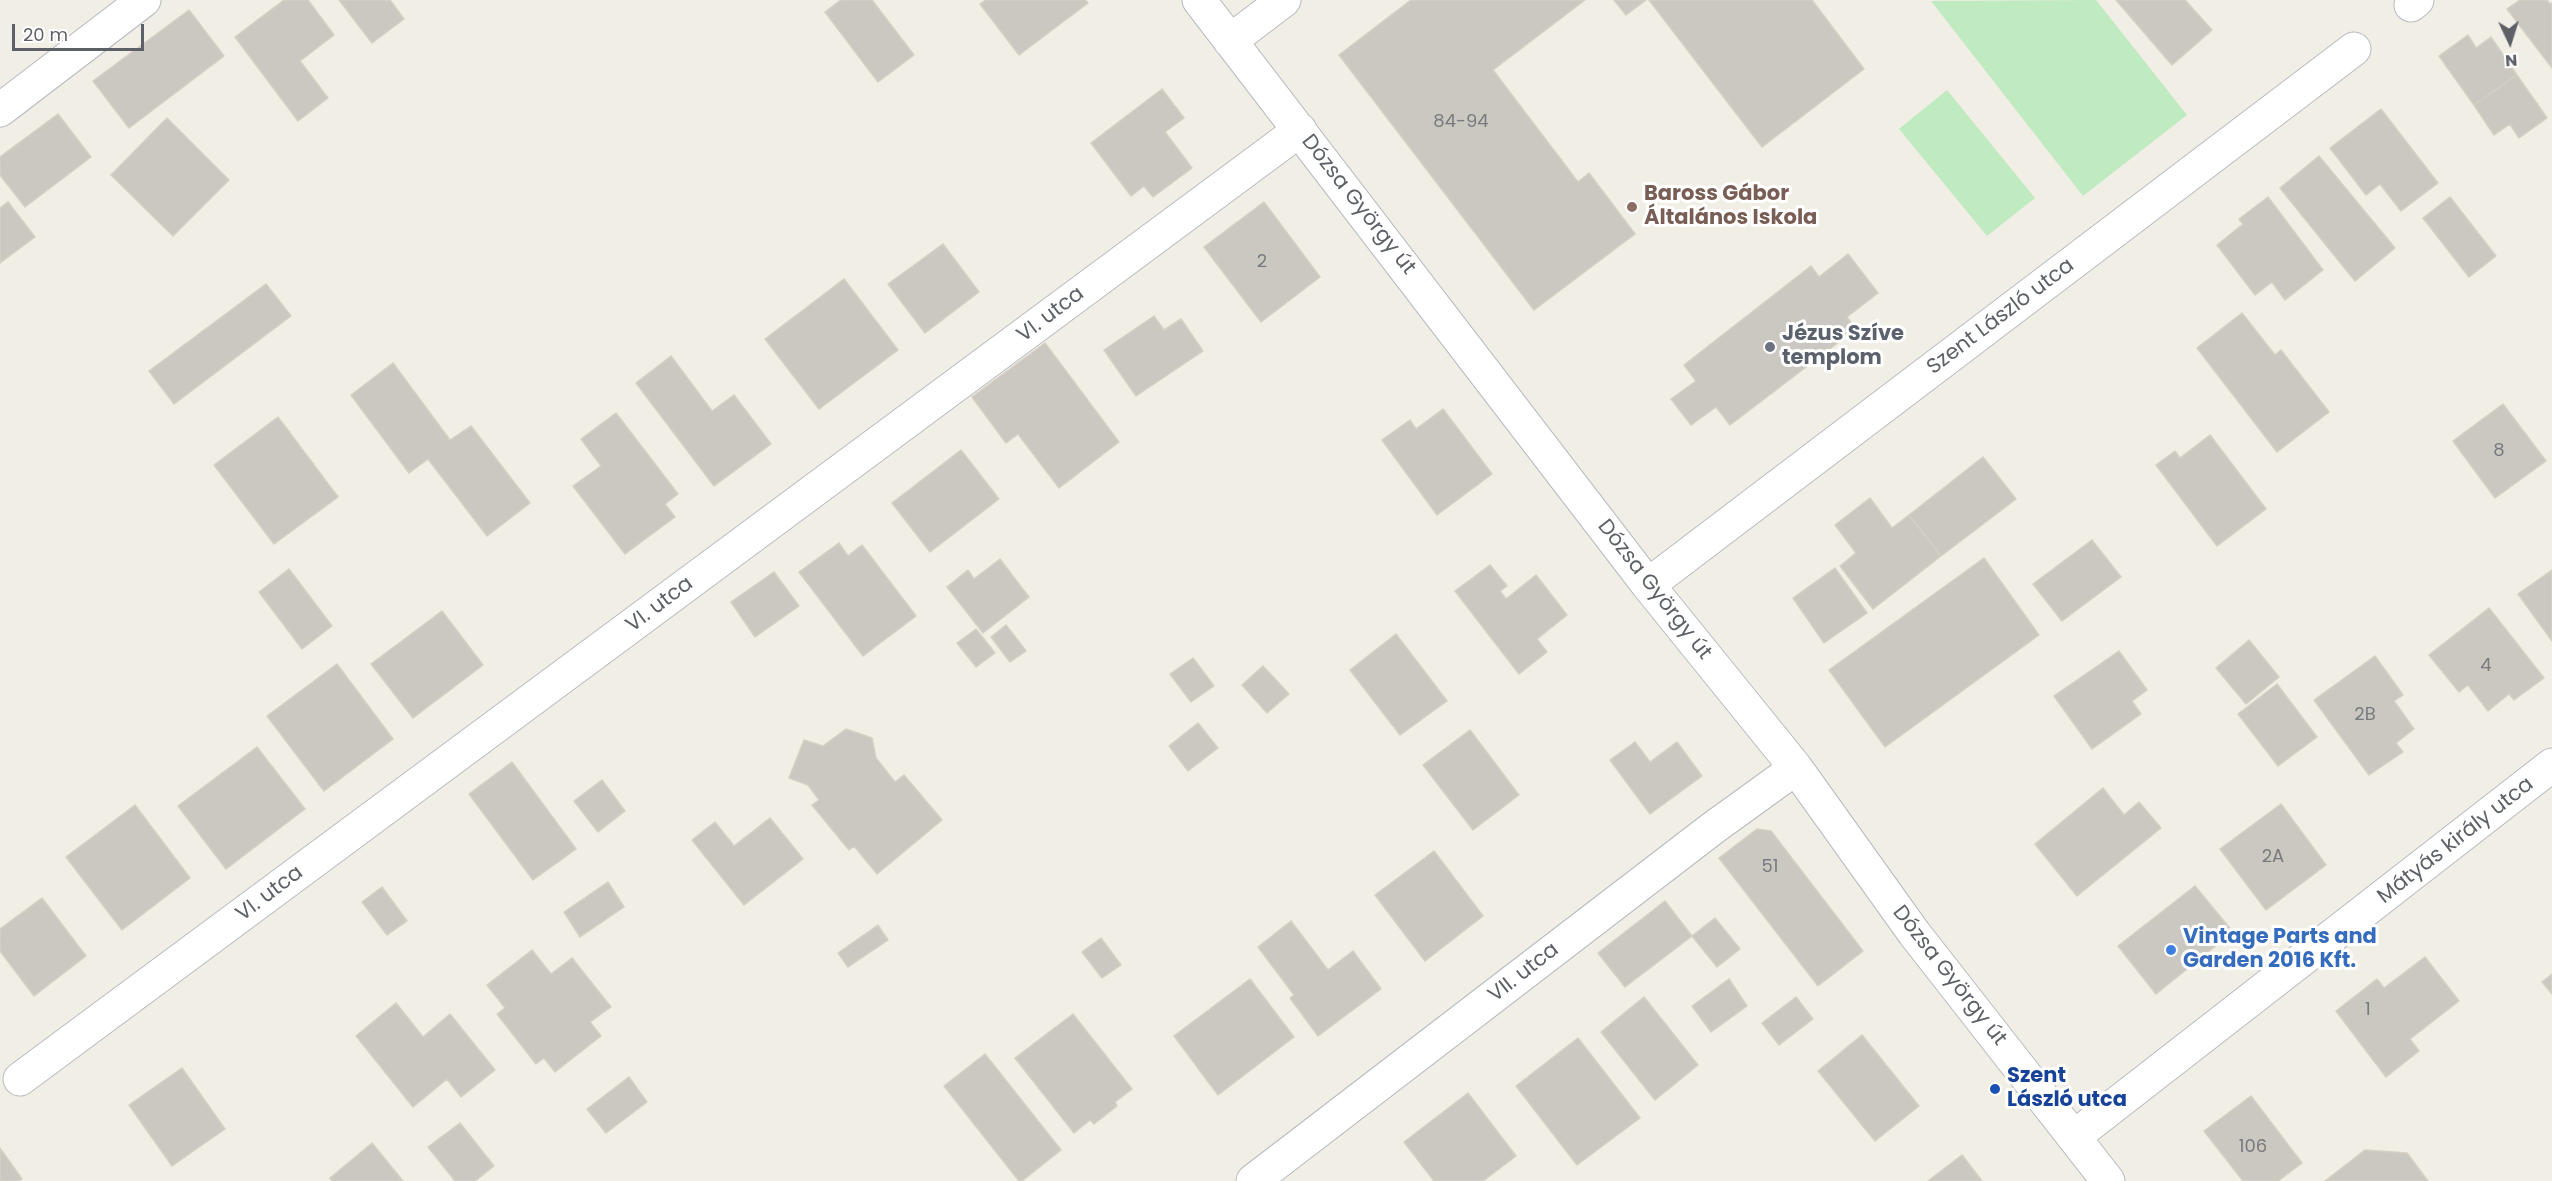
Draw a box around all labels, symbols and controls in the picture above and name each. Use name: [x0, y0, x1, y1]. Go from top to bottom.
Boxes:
scale bar: [15, 12, 147, 50]
north arrow: [2480, 12, 2540, 72]
text: 20 m: [23, 22, 68, 47]
text: N: [2504, 49, 2518, 72]
house number: 84-94: [1433, 111, 1489, 133]
street label: Dózsa György út: [1296, 130, 1420, 280]
place label: Baross Gábor Általános Iskola: [1644, 182, 1817, 232]
marker: Baross Gábor Általános Iskola: [1625, 200, 1639, 214]
house number: 2: [1257, 251, 1267, 273]
street label: Szent László utca: [1922, 253, 2080, 381]
street label: VI. utca: [1013, 282, 1089, 348]
place label: Jézus Szíve templom: [1782, 322, 1904, 372]
marker: Jézus Szíve templom: [1763, 340, 1777, 354]
house number: 8: [2493, 440, 2505, 462]
street label: Dózsa György út: [1592, 515, 1716, 665]
street label: VI. utca: [622, 572, 698, 638]
house number: 4: [2480, 655, 2492, 677]
house number: 2B: [2354, 704, 2376, 726]
street label: Mátyás király utca: [2373, 772, 2539, 910]
house number: 2A: [2262, 846, 2284, 868]
house number: 51: [1761, 856, 1779, 878]
street label: VI. utca: [232, 861, 308, 927]
street label: Dózsa György út: [1887, 901, 2011, 1051]
place label: Vintage Parts and Garden 2016 Kft.: [2183, 925, 2377, 975]
street label: VII. utca: [1484, 938, 1564, 1008]
marker: Vintage Parts and Garden 2016 Kft.: [2164, 943, 2178, 957]
house number: 1: [2365, 999, 2371, 1021]
place label: Szent László utca: [2007, 1064, 2127, 1114]
marker: Szent László utca: [1988, 1082, 2002, 1096]
house number: 106: [2239, 1136, 2267, 1158]

